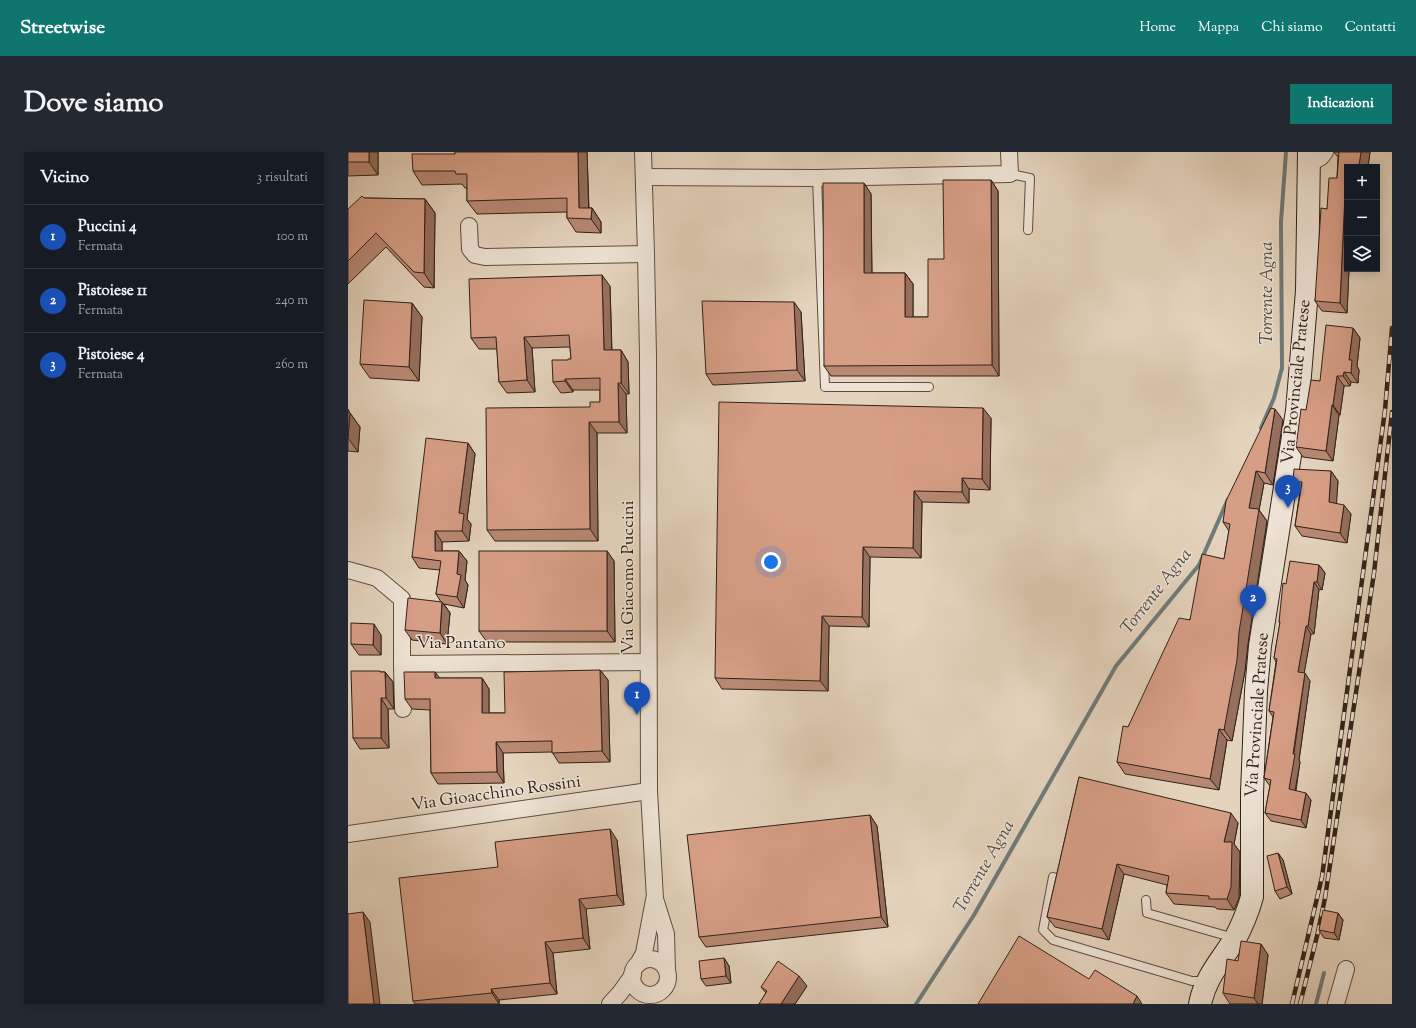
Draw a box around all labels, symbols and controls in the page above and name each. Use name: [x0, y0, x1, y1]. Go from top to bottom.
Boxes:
text: Streetwise: [20, 15, 105, 42]
text: Home: [1139, 18, 1176, 38]
text: Mappa: [1198, 18, 1239, 38]
text: Chi siamo: [1261, 18, 1323, 38]
text: Contatti: [1345, 18, 1396, 38]
text: Dove siamo: [24, 84, 164, 124]
button: Indicazioni: [1290, 84, 1392, 124]
map controls: [1344, 164, 1380, 272]
button: +: [1344, 164, 1380, 200]
text: Vicino: [40, 166, 89, 190]
text: 3 risultati: [257, 169, 308, 187]
button: −: [1344, 200, 1380, 236]
text: Puccini 4: [78, 217, 137, 238]
text: 1: [51, 228, 55, 246]
text: 100 m: [276, 228, 308, 246]
button: layers: [1344, 236, 1380, 272]
text: Fermata: [78, 238, 123, 256]
water label: Torrente Agna: [1255, 241, 1281, 345]
text: Pistoiese 11: [78, 281, 147, 302]
text: 2: [50, 292, 56, 310]
text: 240 m: [275, 292, 308, 310]
street label: Via Provinciale Pratese: [1276, 298, 1318, 465]
text: Fermata: [78, 302, 123, 320]
text: Pistoiese 4: [78, 345, 145, 366]
text: 3: [50, 356, 56, 374]
text: 260 m: [275, 356, 308, 374]
text: Fermata: [78, 366, 123, 384]
pin: 3: [1275, 475, 1301, 508]
street label: Via Giacomo Puccini: [617, 500, 641, 654]
water label: Torrente Agna: [1115, 543, 1199, 641]
your location: [761, 552, 781, 572]
pin: 2: [1240, 585, 1266, 618]
street label: Via Pantano: [417, 632, 505, 656]
street label: Via Provinciale Pratese: [1240, 632, 1276, 798]
pin: 1: [624, 682, 650, 715]
street label: Via Gioacchino Rossini: [409, 770, 583, 818]
water label: Torrente Agna: [948, 816, 1022, 918]

